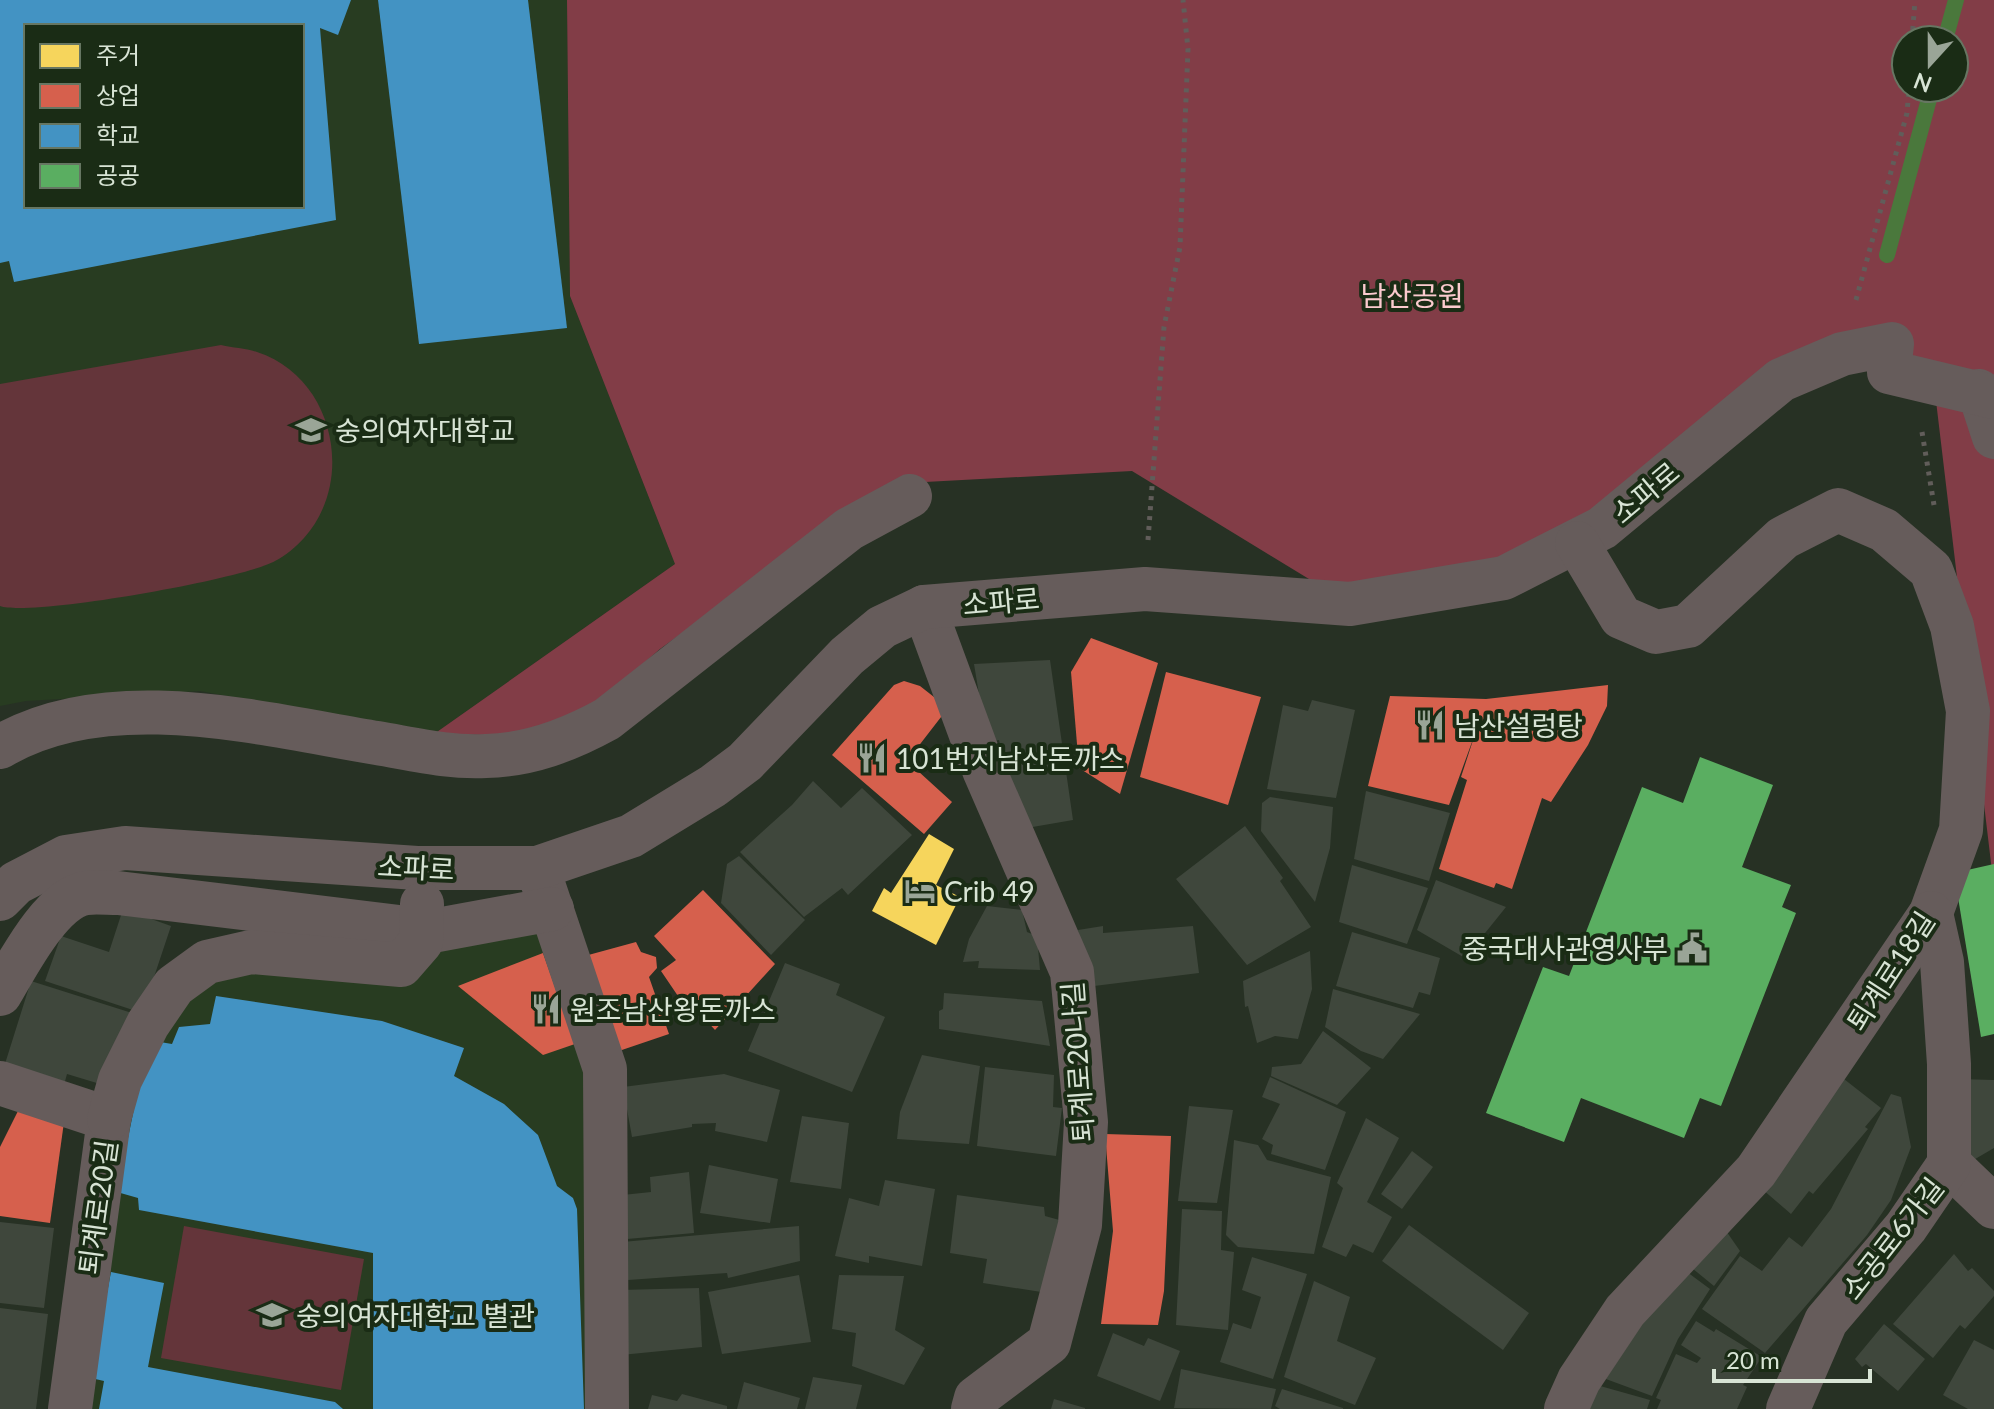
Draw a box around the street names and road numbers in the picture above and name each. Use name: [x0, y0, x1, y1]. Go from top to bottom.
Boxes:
street label: 소파로: [1604, 454, 1686, 530]
street label: 소파로: [961, 581, 1041, 621]
street label: 소파로: [377, 848, 455, 886]
street label: 퇴계로18길: [1839, 905, 1941, 1037]
street label: 퇴계로20나길: [1054, 980, 1100, 1144]
street label: 퇴계로20길: [71, 1138, 123, 1276]
street label: 소공로6가길: [1834, 1170, 1950, 1306]

